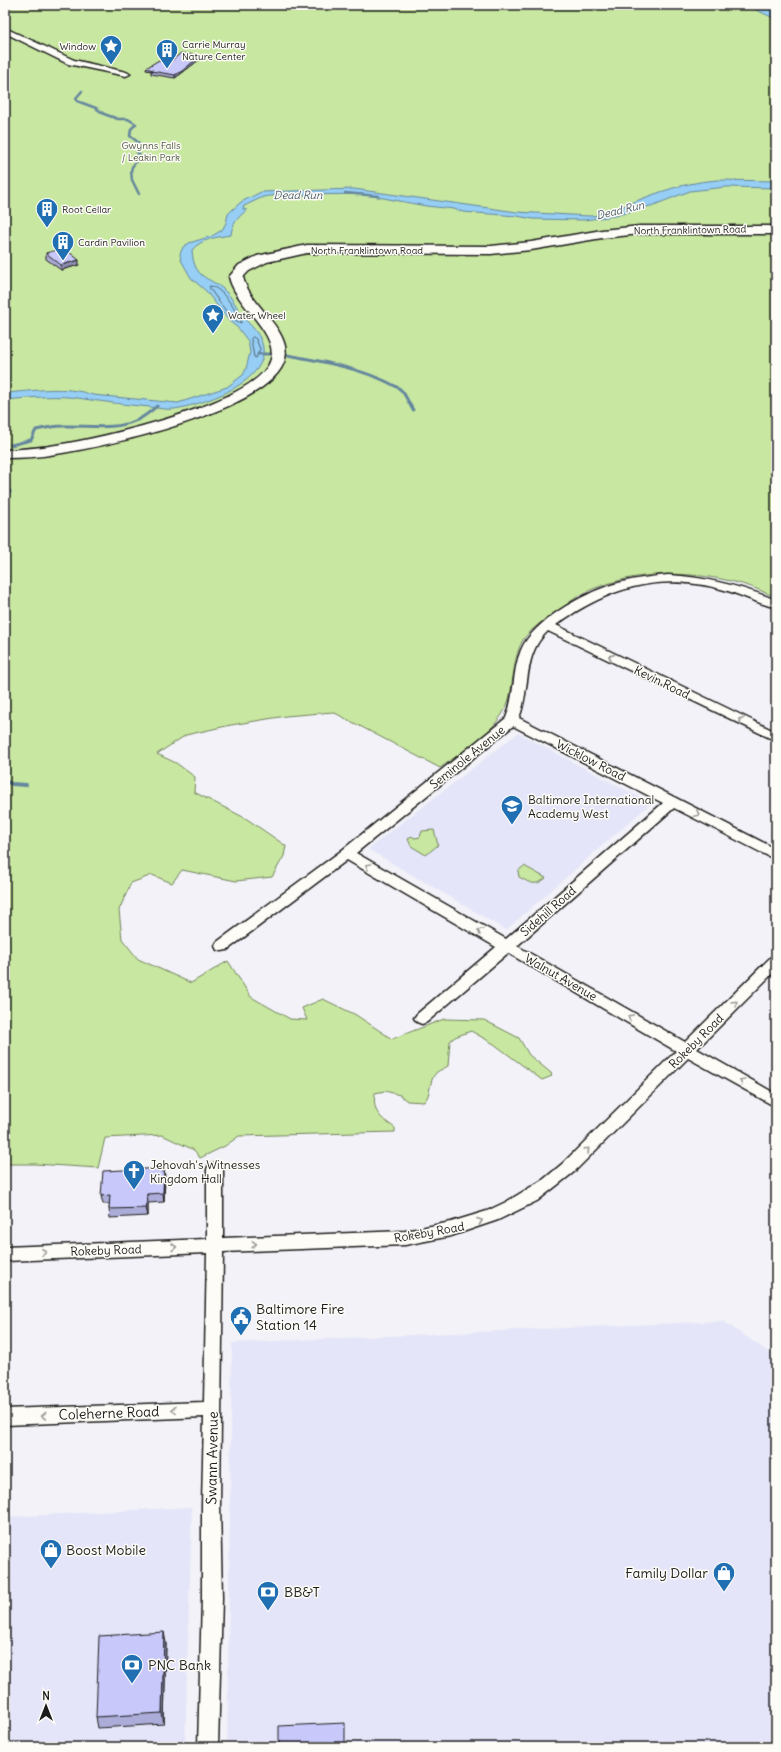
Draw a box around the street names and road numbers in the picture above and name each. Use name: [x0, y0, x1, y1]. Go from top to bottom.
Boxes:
street label: North Franklintown Road: [634, 223, 746, 237]
street label: North Franklintown Road: [311, 244, 423, 257]
street label: Kevin Road: [632, 662, 692, 702]
street label: Seminole Avenue: [426, 722, 508, 792]
street label: Wicklow Road: [554, 736, 628, 784]
street label: Sidehill Road: [517, 883, 579, 939]
street label: Walnut Avenue: [522, 950, 600, 1004]
street label: Rokeby Road: [666, 1011, 726, 1071]
street label: Rokeby Road: [393, 1218, 465, 1246]
street label: Rokeby Road: [70, 1241, 142, 1259]
street label: Coleherne Road: [58, 1402, 160, 1424]
street label: Swann Avenue: [202, 1411, 222, 1505]

